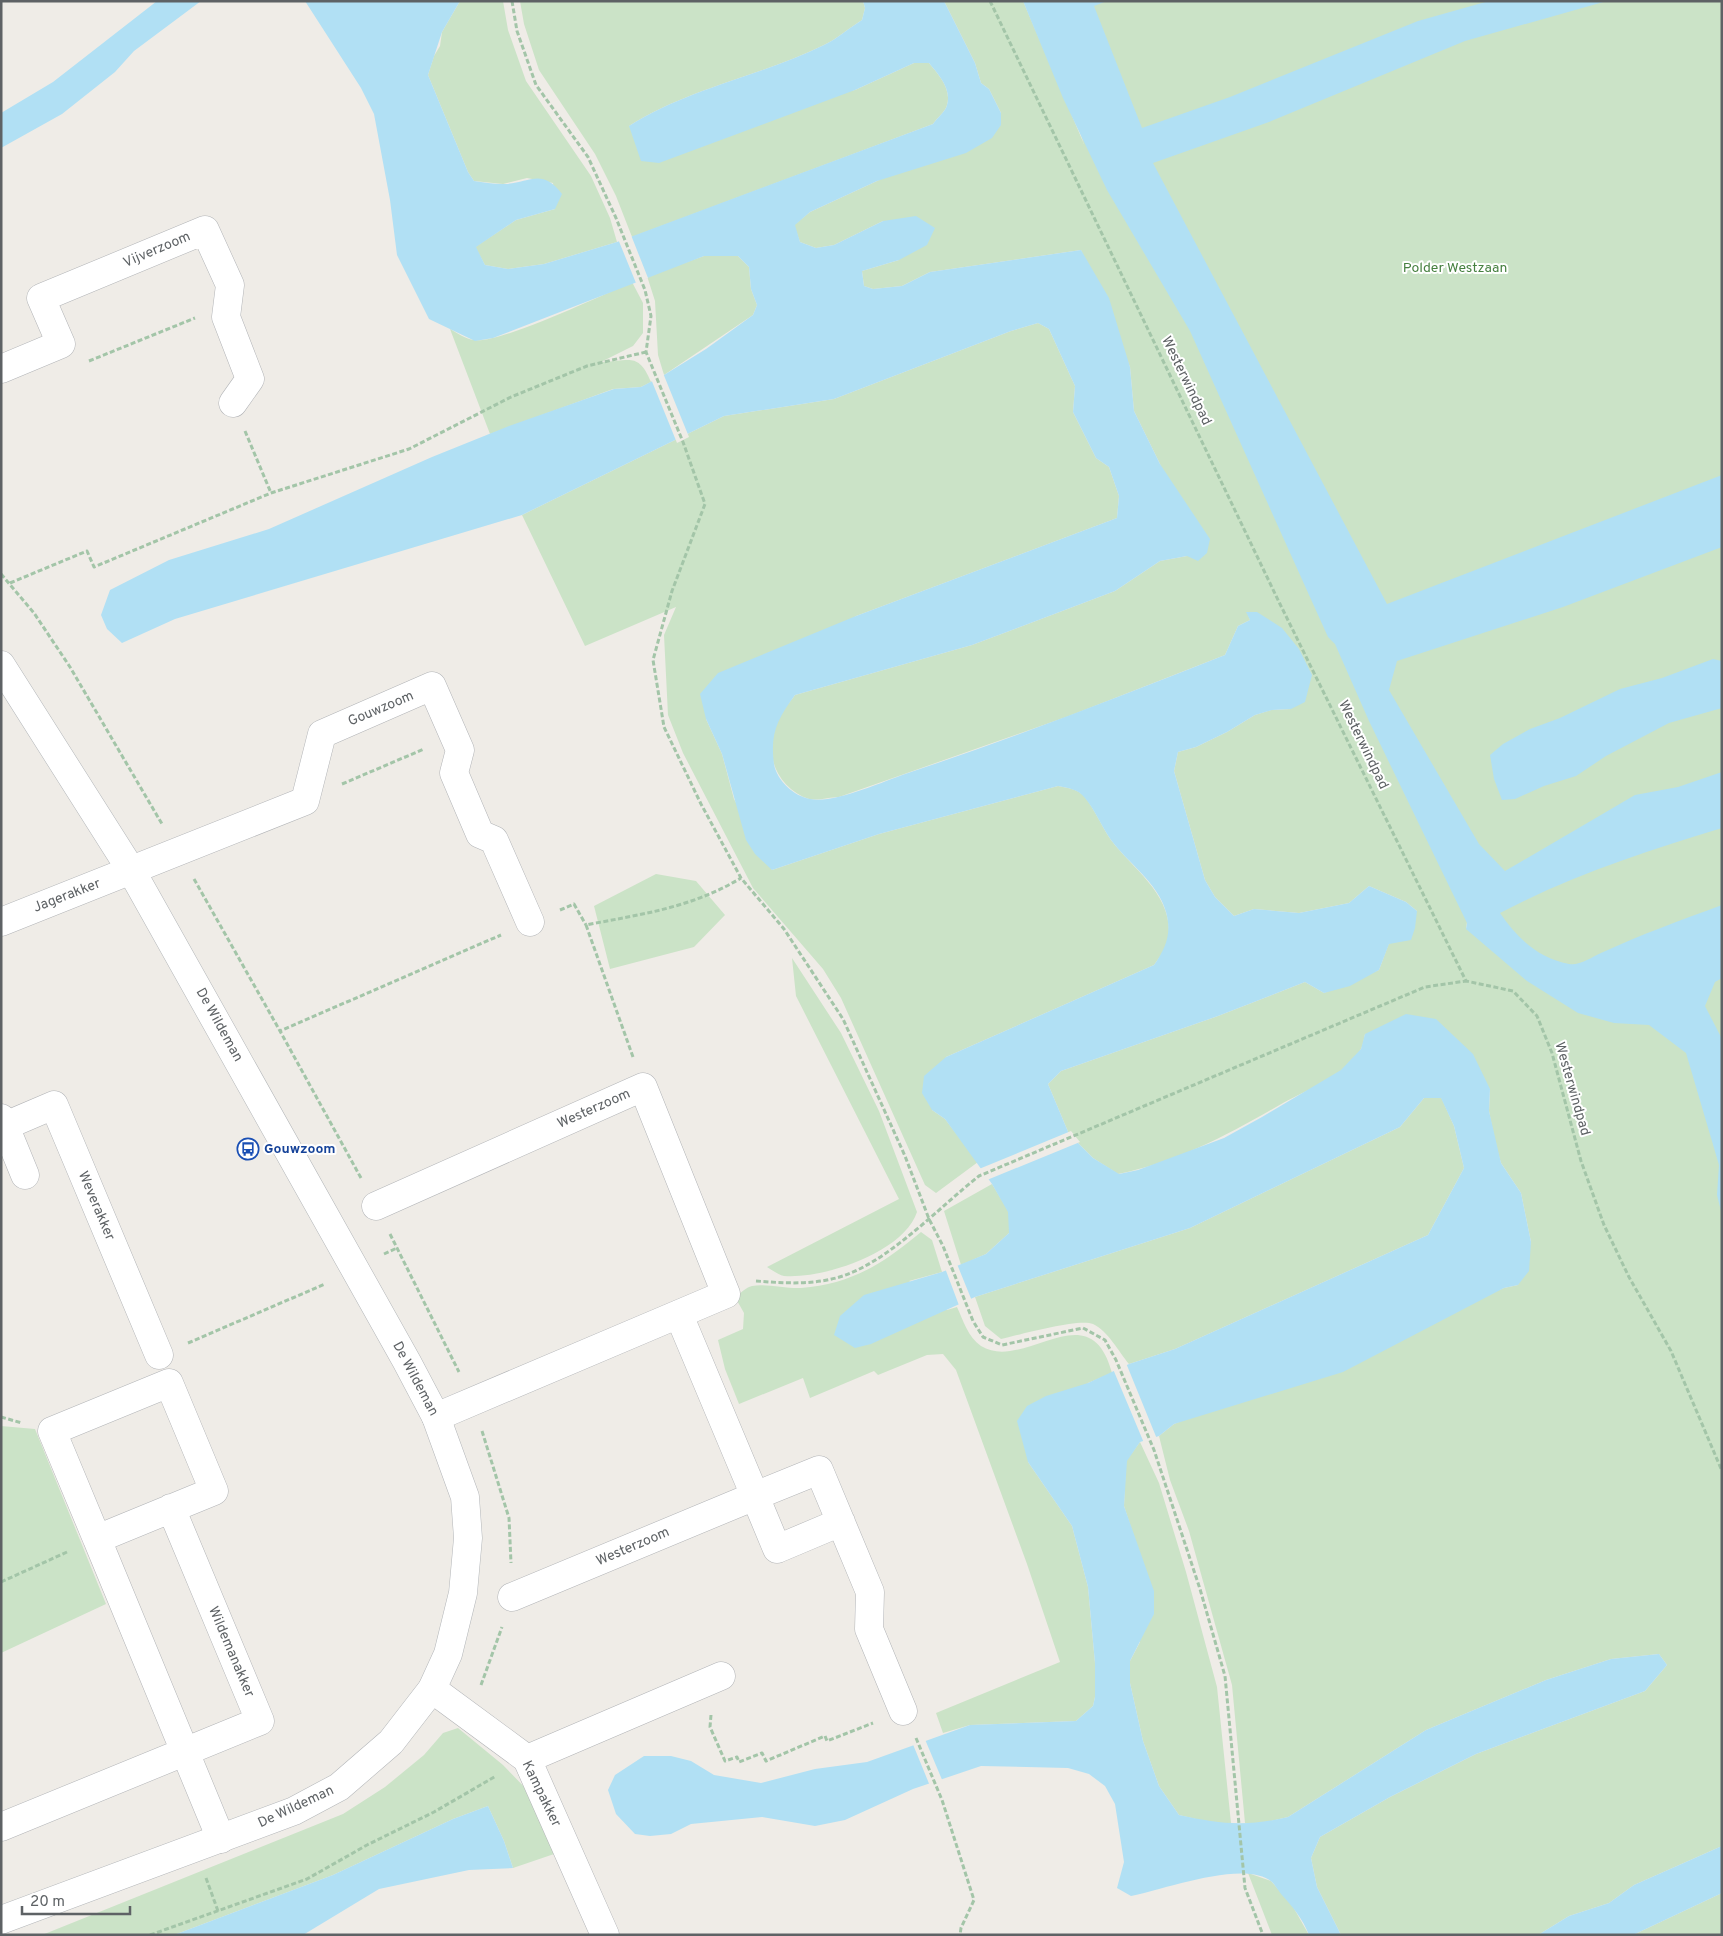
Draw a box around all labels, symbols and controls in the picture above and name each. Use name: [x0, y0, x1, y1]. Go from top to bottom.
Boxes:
street label: Vijverzoom: [121, 228, 193, 272]
park label: Polder Westzaan: [1403, 260, 1507, 277]
street label: Westerwindpad: [1157, 334, 1215, 428]
street label: Gouwzoom: [346, 688, 416, 730]
street label: Westerwindpad: [1334, 698, 1392, 792]
street label: Jagerakker: [31, 875, 104, 917]
street label: De Wildeman: [192, 985, 246, 1065]
street label: Westerwindpad: [1551, 1040, 1593, 1138]
street label: Westerzoom: [555, 1085, 633, 1133]
bus stop icon: Gouwzoom: [236, 1137, 260, 1161]
place label: Gouwzoom: [264, 1141, 336, 1158]
street label: Weverakker: [74, 1169, 118, 1244]
street label: De Wildeman: [388, 1339, 442, 1419]
street label: Westerzoom: [594, 1524, 672, 1570]
street label: Wildemanakker: [204, 1604, 258, 1700]
street label: Kampakker: [518, 1758, 565, 1830]
street label: De Wildeman: [255, 1782, 337, 1832]
scale bar: [22, 1884, 130, 1916]
text: 20 m: [30, 1893, 65, 1912]

